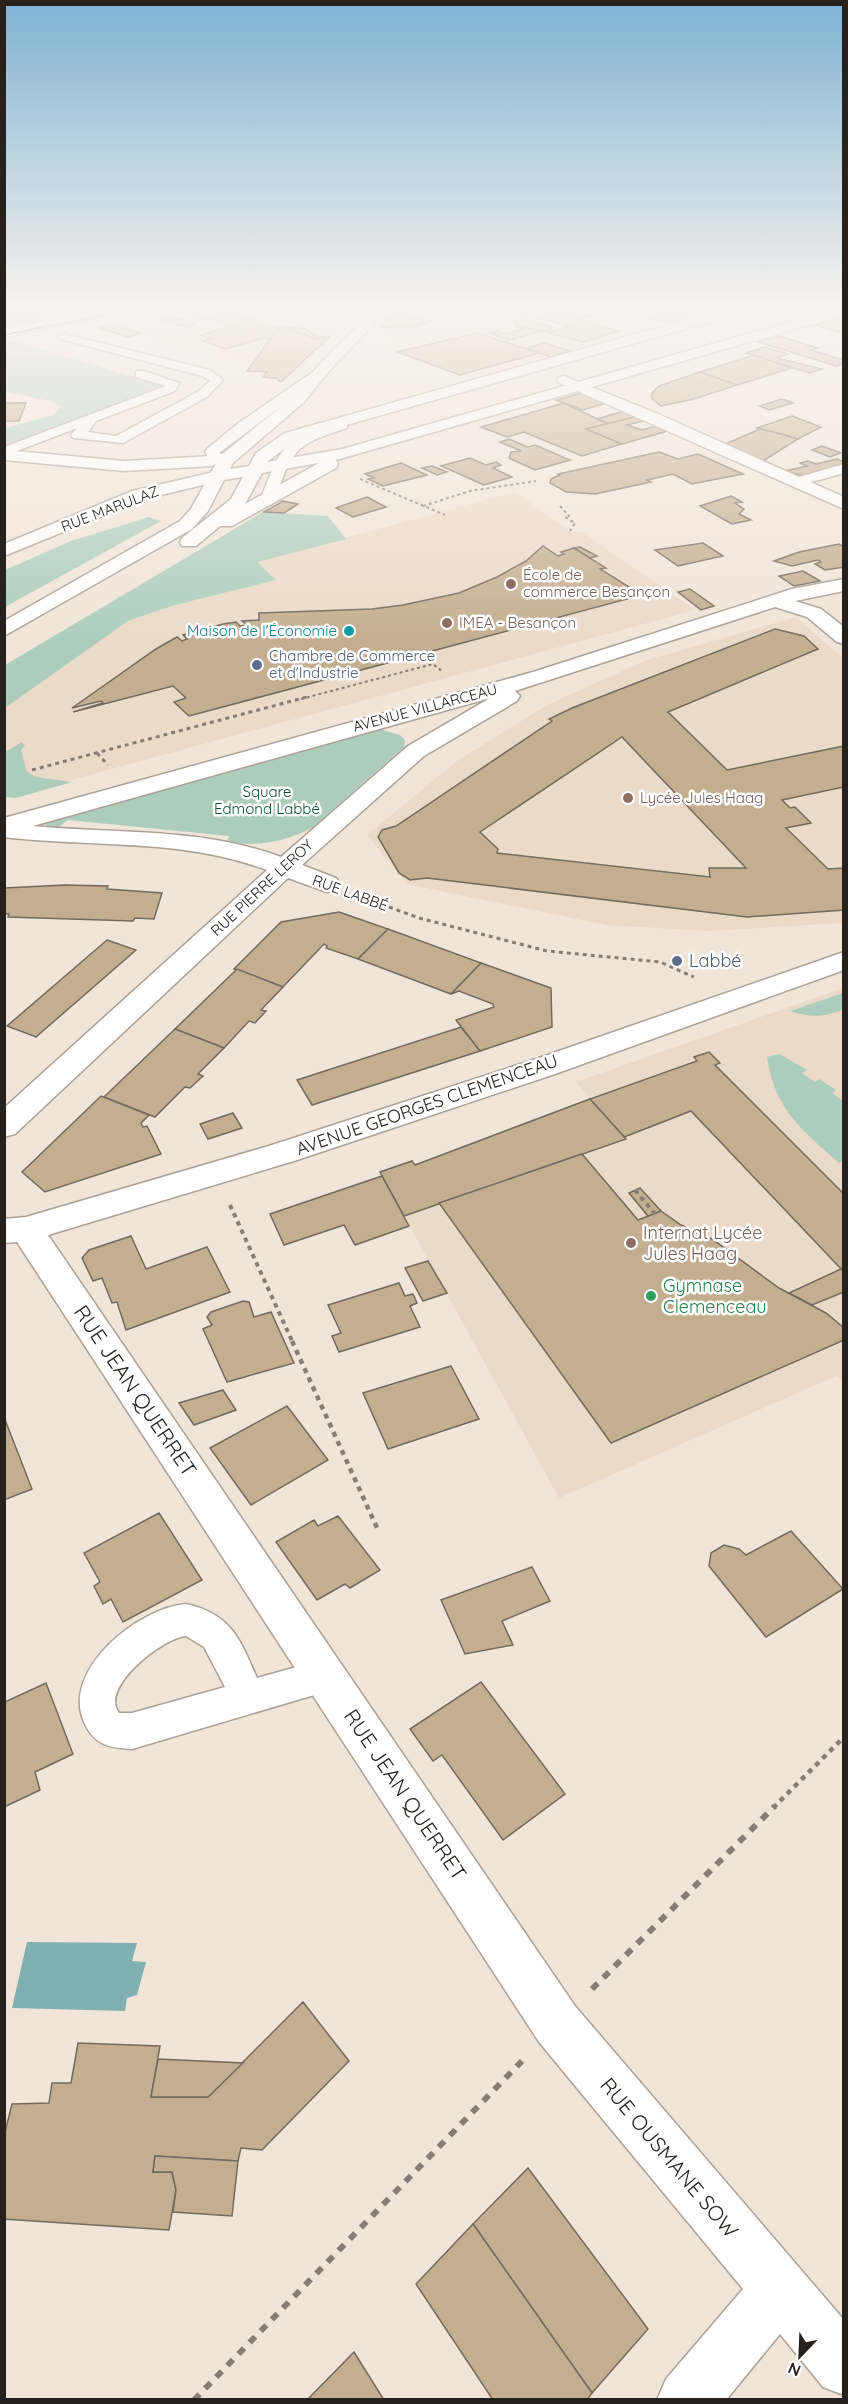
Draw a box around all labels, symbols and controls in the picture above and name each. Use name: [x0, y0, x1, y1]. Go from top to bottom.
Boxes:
street label: RUE MARULAZ: [58, 481, 162, 536]
place label: École de commerce Besançon: [523, 565, 670, 601]
marker: École de commerce Besançon: [504, 577, 518, 591]
place label: IMEA - Besançon: [459, 613, 576, 632]
marker: IMEA - Besançon: [440, 616, 454, 630]
place label: Maison de l'Économie: [187, 621, 337, 640]
marker: Maison de l'Économie: [342, 624, 356, 638]
place label: Chambre de Commerce et d'Industrie: [269, 646, 435, 682]
marker: Chambre de Commerce et d'Industrie: [250, 658, 264, 672]
street label: AVENUE VILLARCEAU: [350, 679, 499, 736]
park label: Square Edmond Labbé: [214, 782, 320, 818]
place label: Lycée Jules Haag: [640, 788, 763, 807]
marker: Lycée Jules Haag: [621, 791, 635, 805]
street label: RUE PIERRE LEROY: [207, 835, 317, 940]
street label: RUE LABBÉ: [310, 870, 391, 915]
place label: Labbé: [689, 949, 741, 972]
marker: Labbé: [670, 954, 684, 968]
street label: AVENUE GEORGES CLEMENCEAU: [293, 1049, 561, 1160]
place label: Internat Lycée Jules Haag: [643, 1221, 762, 1265]
marker: Internat Lycée Jules Haag: [624, 1236, 638, 1250]
place label: Gymnase Clemenceau: [663, 1274, 766, 1318]
marker: Gymnase Clemenceau: [644, 1289, 658, 1303]
street label: RUE JEAN QUERRET: [69, 1300, 203, 1481]
street label: RUE JEAN QUERRET: [339, 1704, 473, 1885]
street label: RUE OUSMANE SOW: [595, 2072, 744, 2243]
north arrow: [770, 2326, 830, 2386]
text: N: [785, 2358, 803, 2381]

